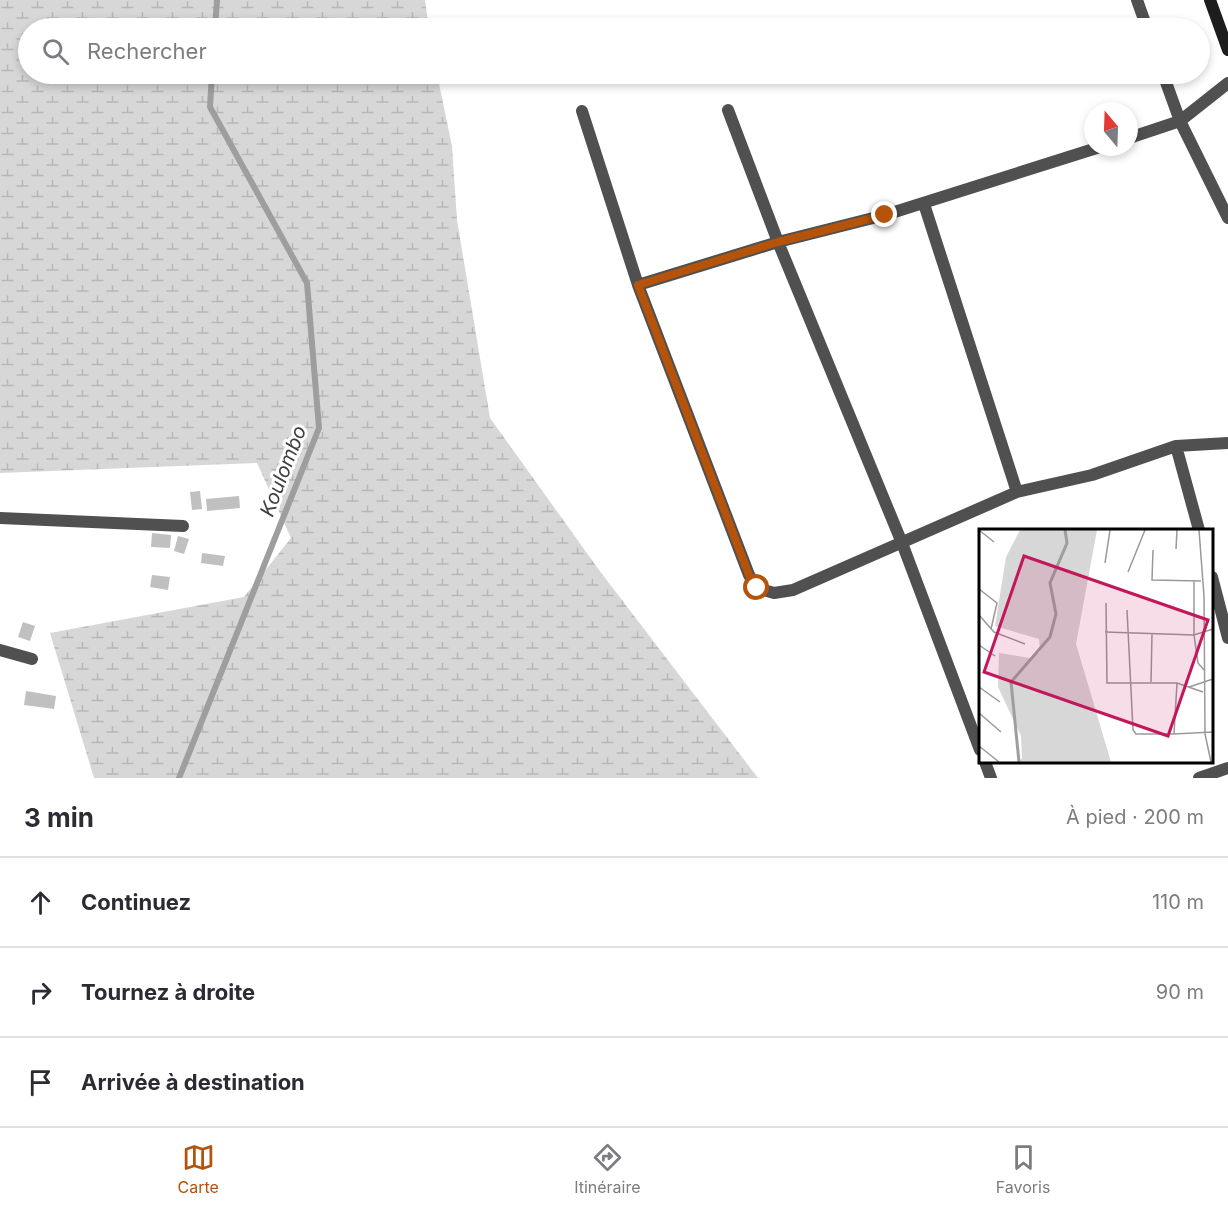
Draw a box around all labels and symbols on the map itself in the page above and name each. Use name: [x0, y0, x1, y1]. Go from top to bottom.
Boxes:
north arrow: [1084, 102, 1138, 156]
route end: [871, 201, 897, 227]
water label: Koulombo: [255, 422, 311, 520]
inset map: [979, 529, 1213, 763]
route start: [743, 574, 769, 600]

